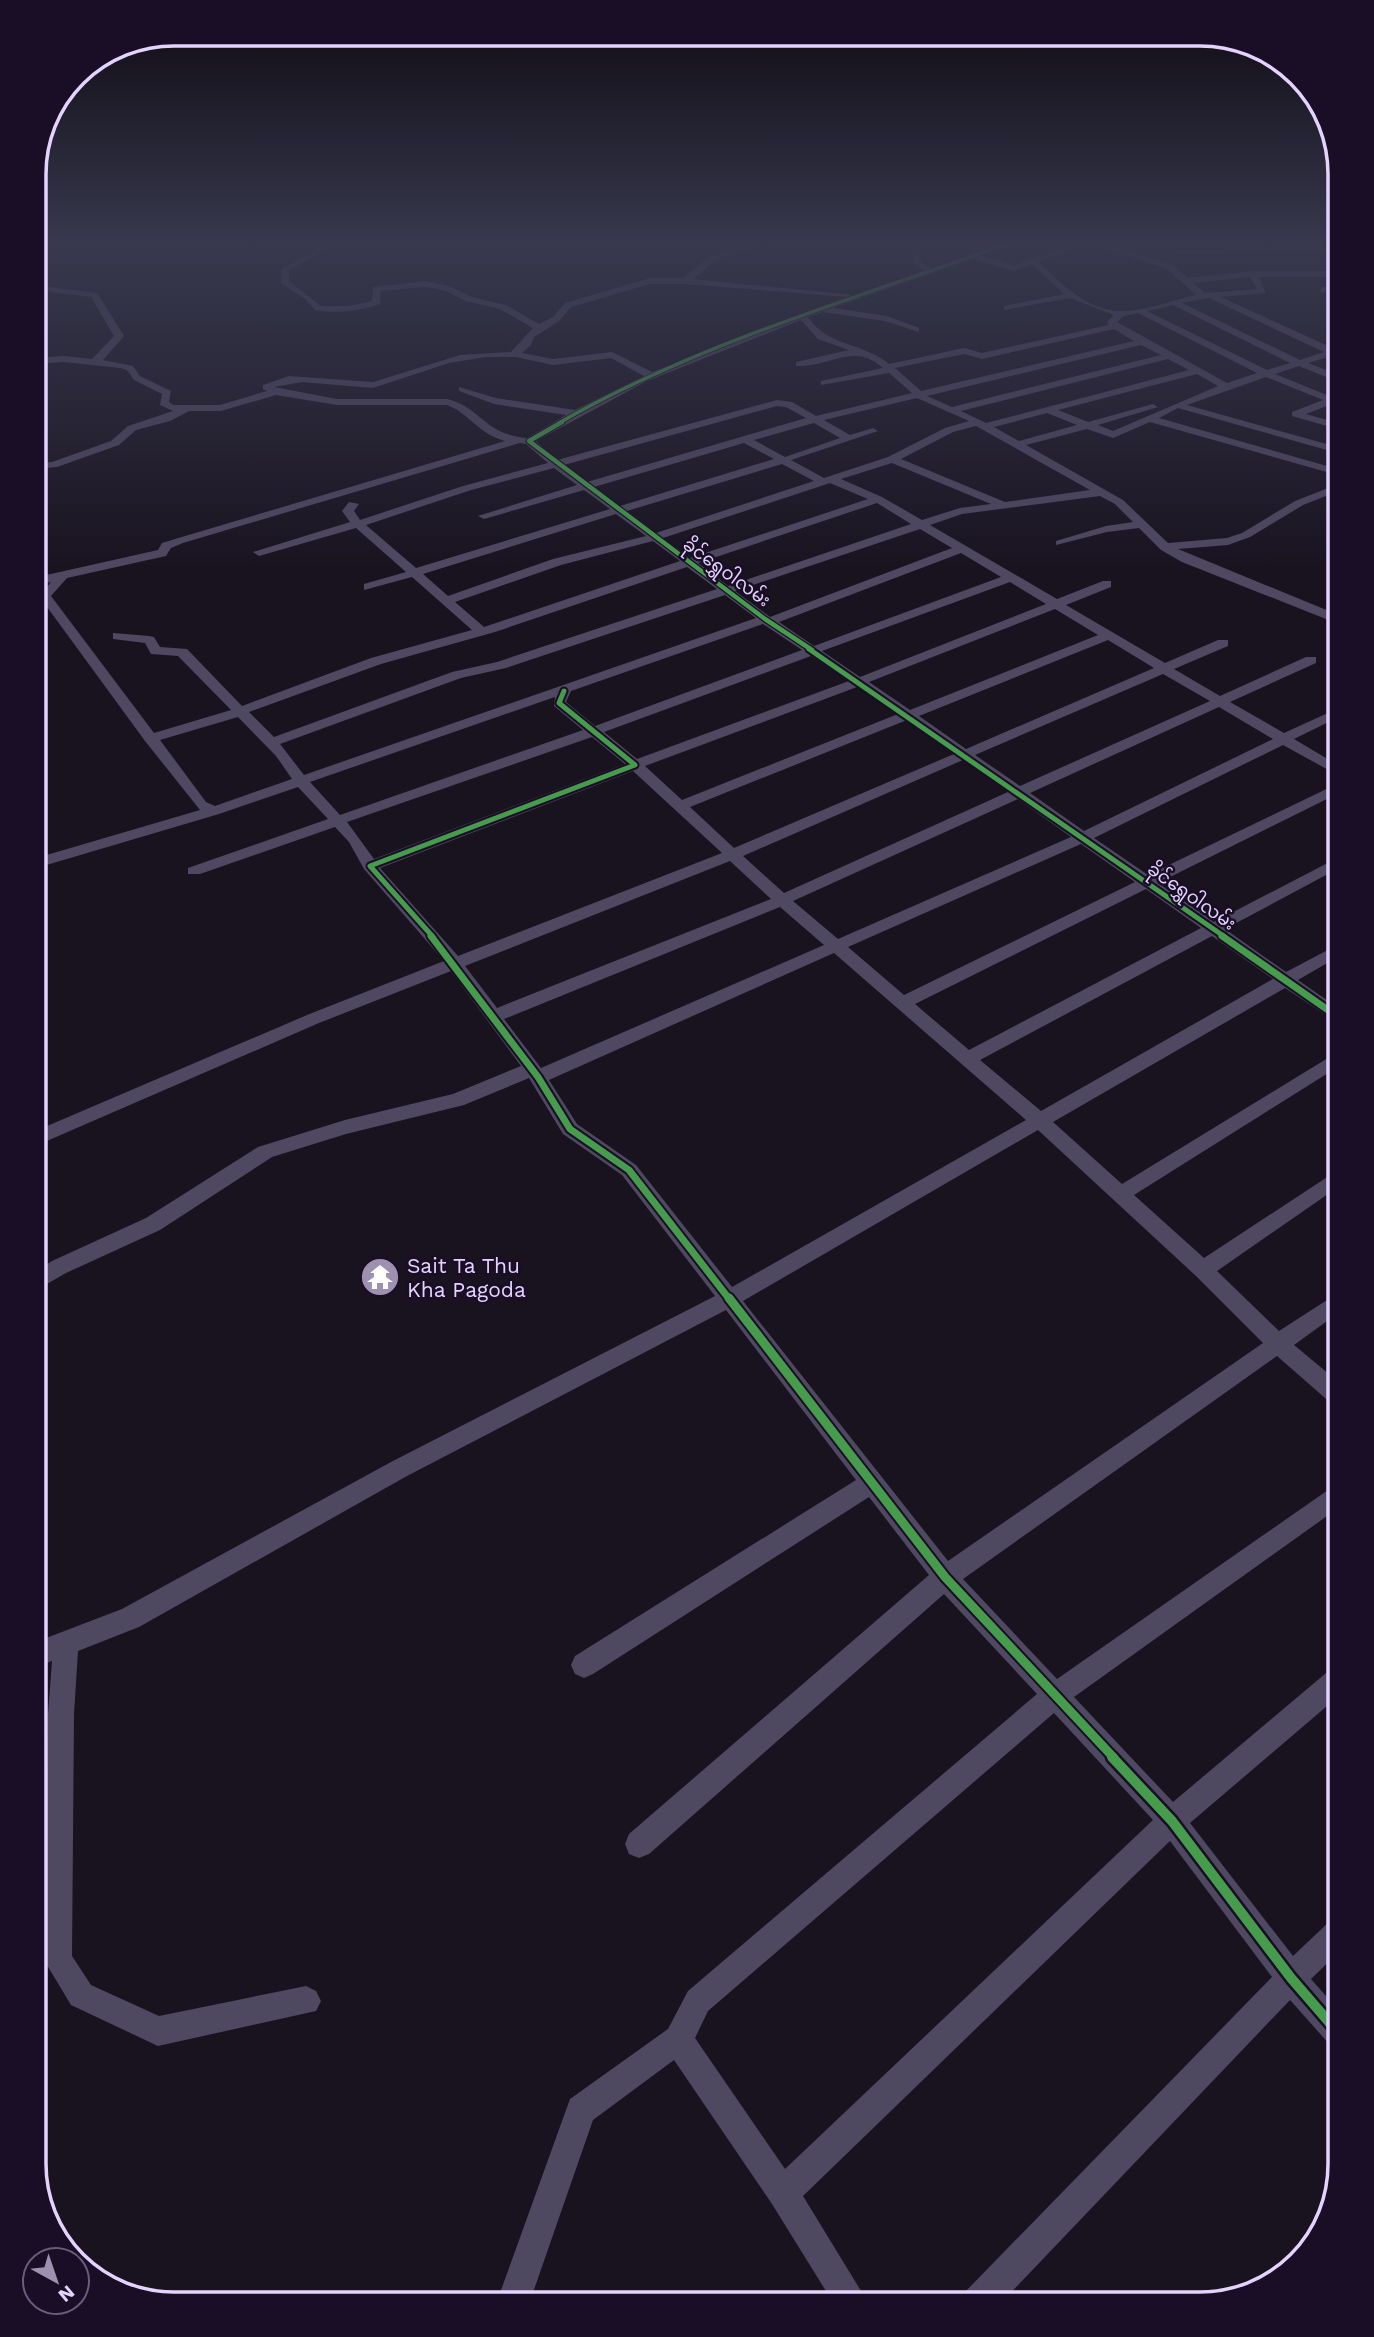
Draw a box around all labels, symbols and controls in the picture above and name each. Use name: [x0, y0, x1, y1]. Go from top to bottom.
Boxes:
street label: ခိုင်ရွှေဝါလမ်း: [676, 531, 777, 615]
street label: ခိုင်ရွှေဝါလမ်း: [1141, 855, 1242, 938]
place label: Sait Ta Thu Kha Pagoda: [407, 1253, 526, 1302]
temple icon: Sait Ta Thu Kha Pagoda: [359, 1256, 401, 1298]
north arrow: [21, 2246, 91, 2316]
text: N: [54, 2280, 79, 2307]

